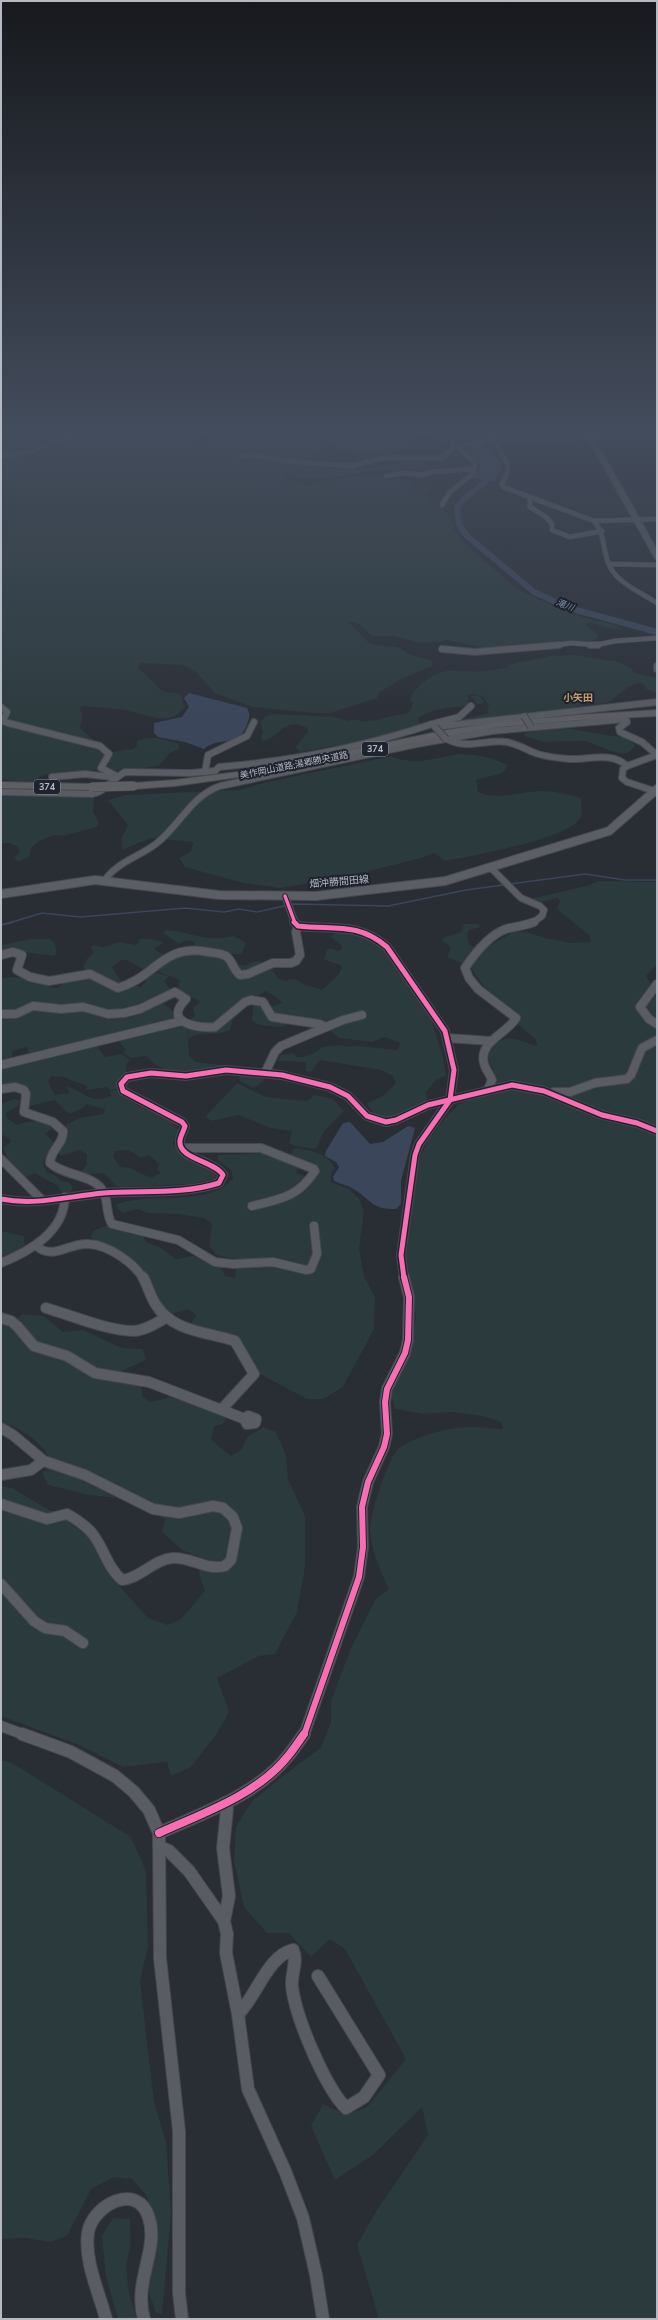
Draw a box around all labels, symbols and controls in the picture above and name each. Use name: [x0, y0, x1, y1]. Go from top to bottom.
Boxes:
water label: 滝川: [554, 596, 577, 614]
district label: 小矢田: [563, 691, 593, 705]
road number: 374: [362, 742, 388, 756]
street label: 美作岡山道路;湯郷勝央道路: [239, 749, 349, 781]
road number: 374: [34, 780, 60, 794]
street label: 畑沖勝間田線: [309, 872, 369, 892]

